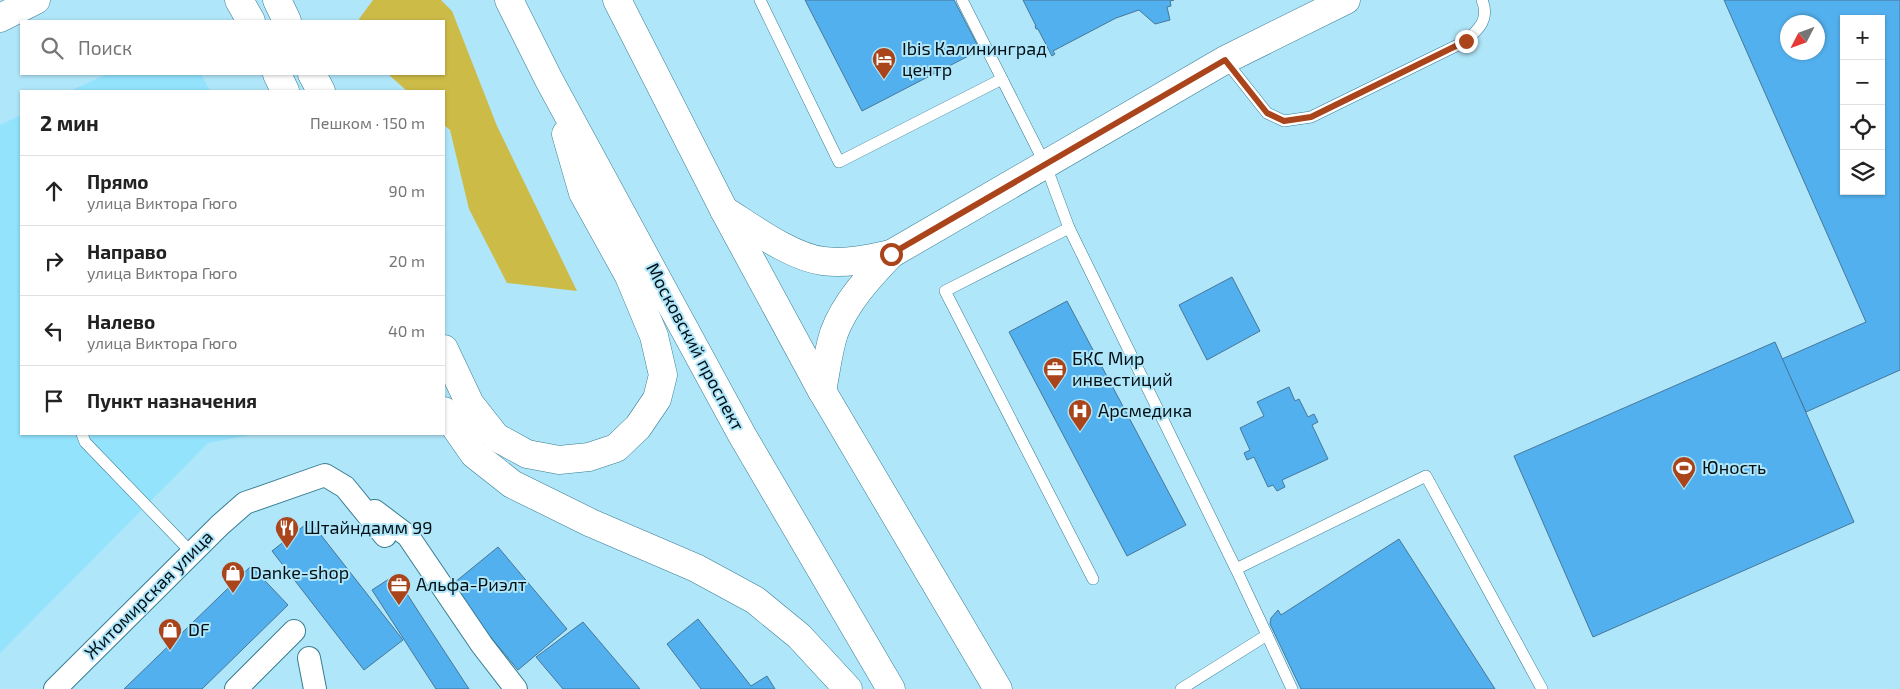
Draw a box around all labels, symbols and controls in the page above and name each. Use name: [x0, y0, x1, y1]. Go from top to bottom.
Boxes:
north arrow: [1780, 15, 1825, 60]
map controls: [1840, 15, 1885, 195]
button: +: [1840, 15, 1885, 60]
search box: [20, 20, 445, 75]
route end: [1455, 30, 1478, 53]
icon: search: [38, 34, 66, 62]
text: Поиск: [78, 36, 132, 59]
place label: Ibis Калининград центр: [902, 37, 1047, 80]
hotel icon: Ibis Калининград центр: [871, 46, 897, 80]
button: −: [1840, 60, 1885, 105]
button: locate: [1840, 105, 1885, 150]
text: 2 мин: [40, 110, 99, 135]
text: Пешком · 150 m: [310, 113, 425, 132]
button: layers: [1840, 150, 1885, 195]
text: Прямо: [87, 170, 149, 193]
icon: ahead: [40, 177, 68, 205]
text: 90 m: [389, 181, 425, 200]
text: улица Виктора Гюго: [87, 193, 238, 212]
text: Направо: [87, 240, 167, 263]
route start: [880, 243, 903, 266]
icon: right: [40, 247, 68, 275]
text: 20 m: [389, 251, 425, 270]
street label: Московский проспект: [642, 259, 750, 434]
text: улица Виктора Гюго: [87, 263, 238, 282]
text: Налево: [87, 310, 155, 333]
icon: left: [40, 317, 68, 345]
text: 40 m: [388, 321, 425, 340]
text: улица Виктора Гюго: [87, 333, 238, 352]
place label: БКС Мир инвестиций: [1072, 347, 1173, 390]
office icon: БКС Мир инвестиций: [1042, 356, 1068, 390]
icon: arrive: [40, 387, 68, 415]
text: Пункт назначения: [87, 389, 257, 412]
hospital icon: Арсмедика: [1067, 398, 1093, 432]
place label: Арсмедика: [1098, 399, 1192, 421]
sports icon: Юность: [1671, 455, 1697, 489]
place label: Юность: [1702, 456, 1766, 478]
restaurant icon: Штайндамм 99: [274, 515, 300, 549]
place label: Штайндамм 99: [304, 516, 433, 538]
street label: Житомирская улица: [79, 525, 217, 663]
shop icon: Danke-shop: [220, 560, 246, 594]
place label: Danke-shop: [250, 561, 349, 583]
office icon: Альфа-Риэлт: [386, 572, 412, 606]
place label: Альфа-Риэлт: [416, 573, 527, 595]
shop icon: DF: [157, 617, 183, 651]
place label: DF: [188, 618, 210, 640]

